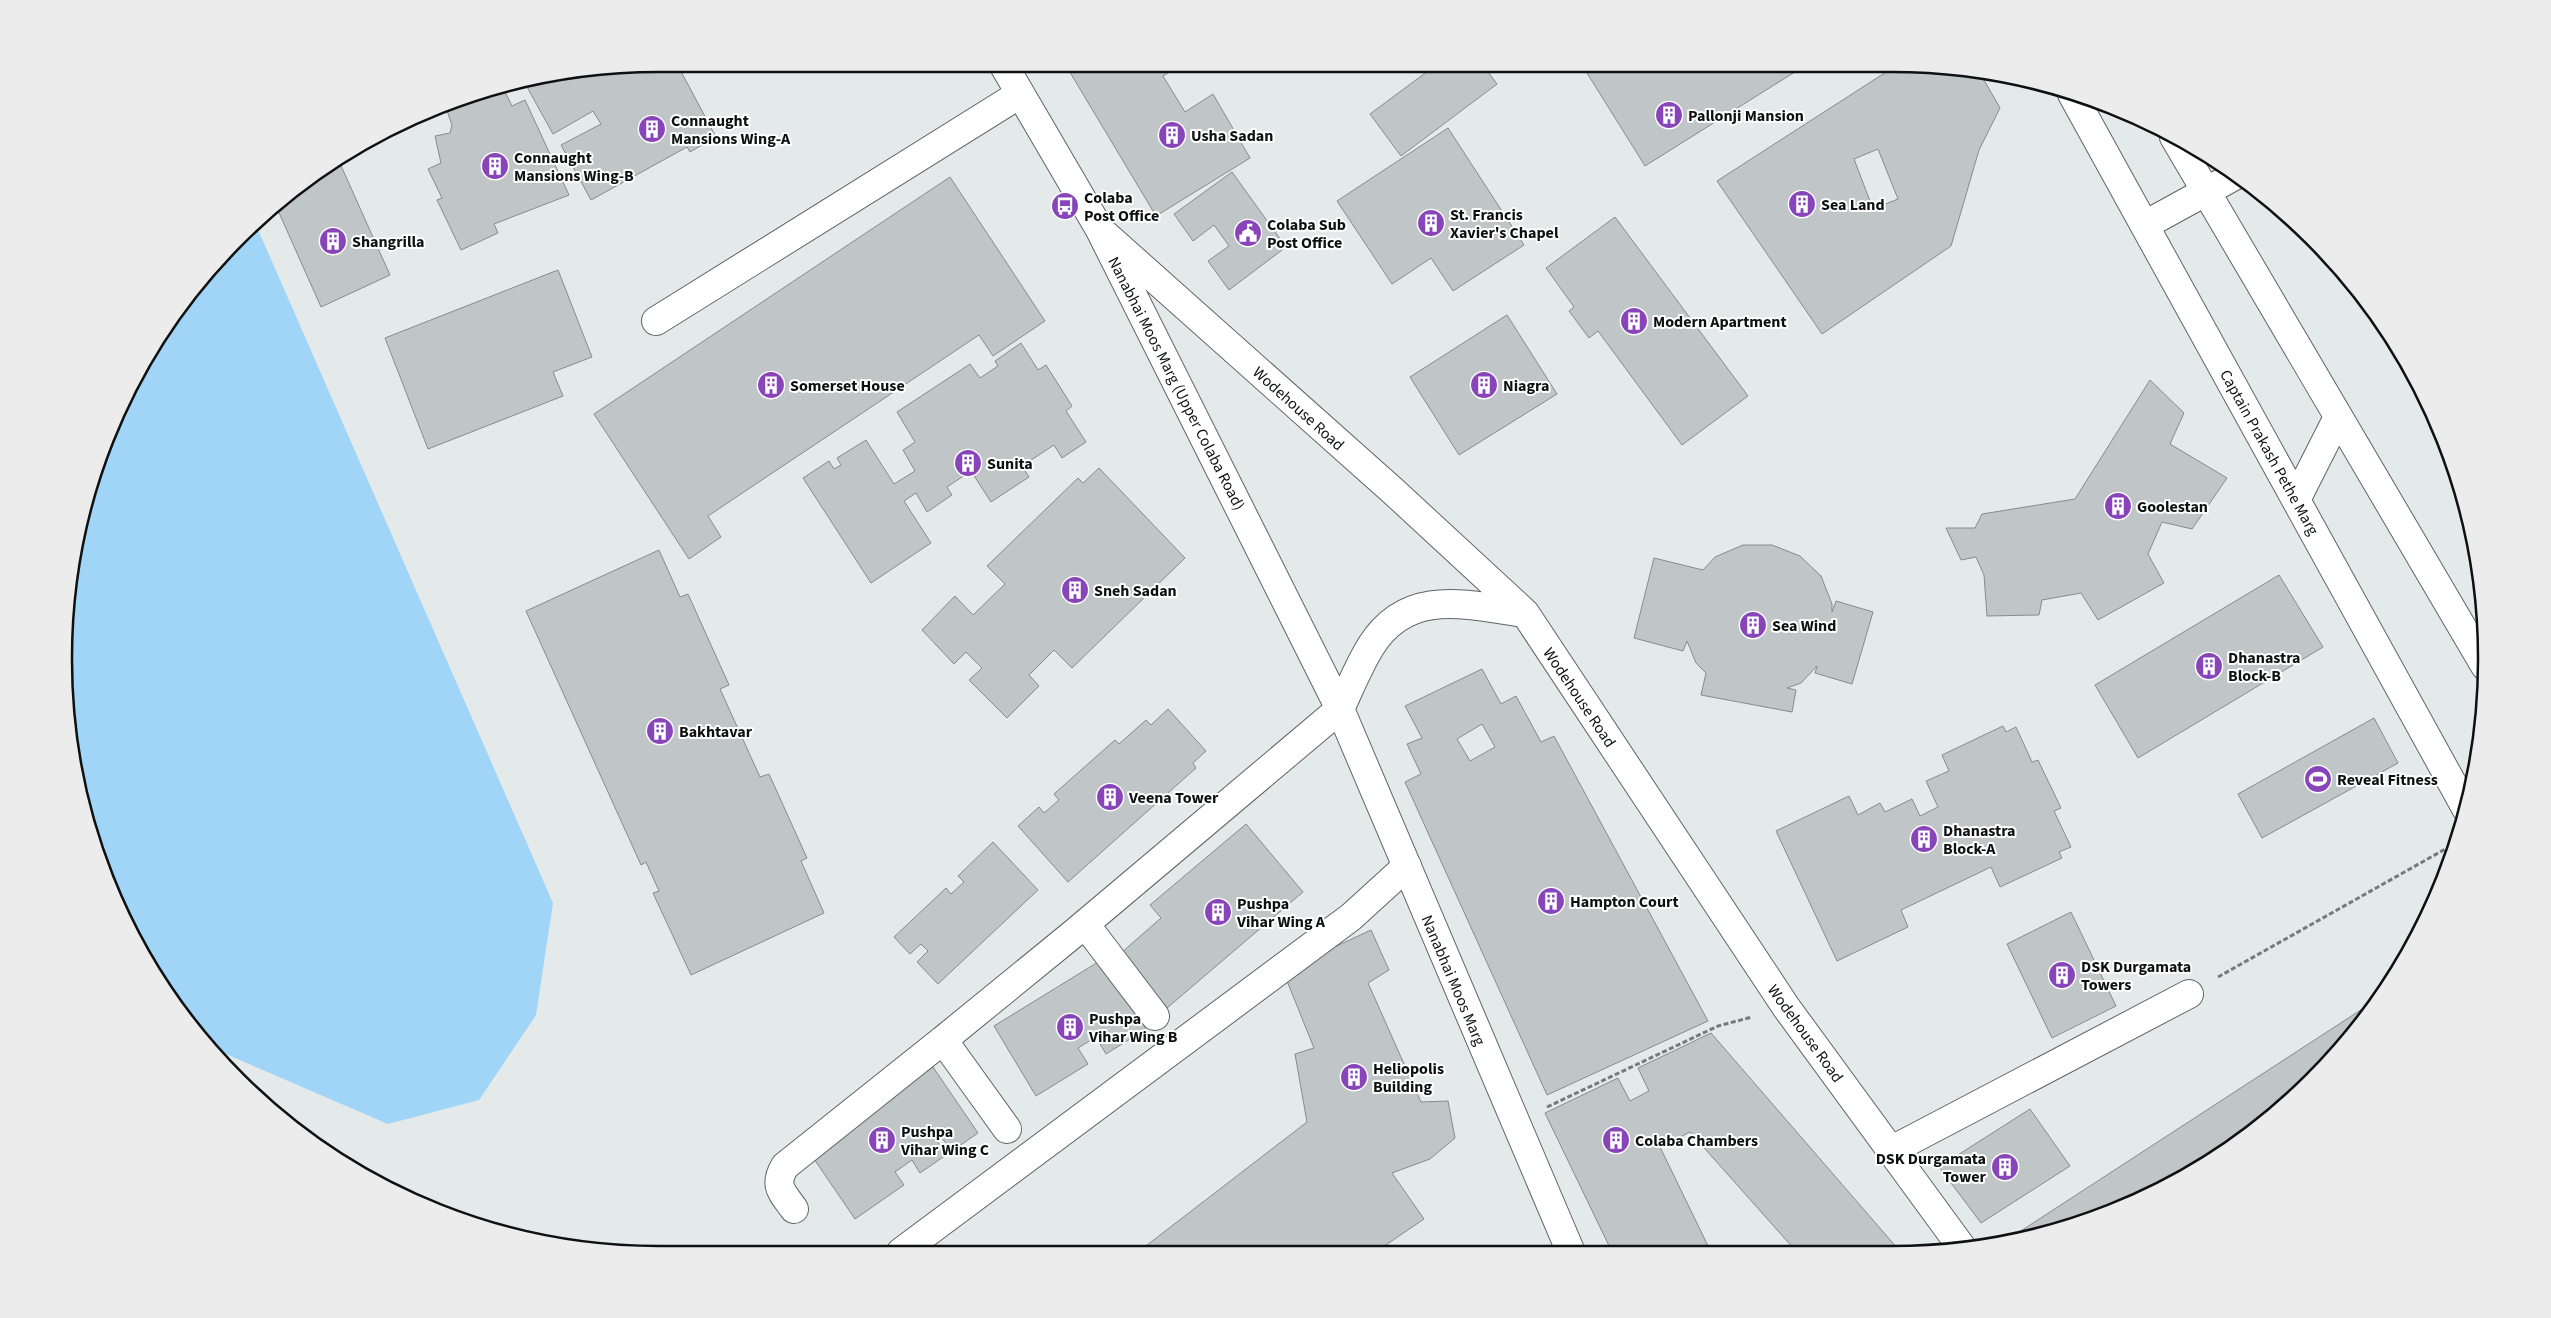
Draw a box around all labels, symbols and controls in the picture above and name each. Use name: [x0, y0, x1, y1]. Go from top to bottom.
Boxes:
building icon: Pallonji Mansion: [1654, 100, 1684, 130]
place label: Pallonji Mansion: [1688, 105, 1804, 127]
place label: Connaught Mansions Wing-A: [671, 110, 791, 150]
building icon: Connaught Mansions Wing-A: [637, 114, 667, 144]
building icon: Usha Sadan: [1157, 120, 1187, 150]
place label: Usha Sadan: [1191, 125, 1273, 147]
place label: Connaught Mansions Wing-B: [514, 147, 634, 187]
building icon: Connaught Mansions Wing-B: [480, 151, 510, 181]
place label: Colaba Post Office: [1084, 187, 1159, 227]
building icon: Sea Land: [1787, 189, 1817, 219]
bus stop icon: Colaba Post Office: [1050, 191, 1080, 221]
place label: Sea Land: [1821, 194, 1885, 216]
place label: St. Francis Xavier's Chapel: [1450, 204, 1559, 244]
building icon: St. Francis Xavier's Chapel: [1416, 208, 1446, 238]
place label: Colaba Sub Post Office: [1267, 214, 1346, 254]
public building icon: Colaba Sub Post Office: [1233, 218, 1263, 248]
building icon: Shangrilla: [318, 226, 348, 256]
place label: Shangrilla: [352, 231, 425, 253]
street label: Nanabhai Moos Marg (Upper Colaba Road): [1102, 253, 1250, 514]
building icon: Modern Apartment: [1619, 306, 1649, 336]
place label: Modern Apartment: [1653, 311, 1787, 333]
street label: Wodehouse Road: [1248, 362, 1349, 456]
street label: Captain Prakash Pethe Marg: [2214, 366, 2324, 539]
building icon: Somerset House: [756, 370, 786, 400]
building icon: Niagra: [1469, 370, 1499, 400]
place label: Somerset House: [790, 375, 905, 397]
place label: Niagra: [1503, 375, 1549, 397]
building icon: Sunita: [953, 448, 983, 478]
place label: Sunita: [987, 453, 1033, 475]
building icon: Goolestan: [2103, 491, 2133, 521]
place label: Goolestan: [2137, 496, 2208, 518]
building icon: Sneh Sadan: [1060, 575, 1090, 605]
place label: Sneh Sadan: [1094, 580, 1177, 602]
building icon: Sea Wind: [1738, 610, 1768, 640]
place label: Sea Wind: [1772, 615, 1836, 637]
street label: Wodehouse Road: [1538, 643, 1621, 752]
place label: Dhanastra Block-B: [2228, 647, 2301, 687]
building icon: Dhanastra Block-B: [2194, 651, 2224, 681]
building icon: Bakhtavar: [645, 716, 675, 746]
place label: Bakhtavar: [679, 721, 753, 743]
sports icon: Reveal Fitness: [2303, 764, 2333, 794]
place label: Reveal Fitness: [2337, 769, 2438, 791]
building icon: Veena Tower: [1095, 782, 1125, 812]
place label: Veena Tower: [1128, 787, 1219, 809]
place label: Dhanastra Block-A: [1943, 820, 2016, 860]
building icon: Dhanastra Block-A: [1909, 824, 1939, 854]
building icon: Hampton Court: [1536, 886, 1566, 916]
place label: Hampton Court: [1570, 891, 1679, 913]
place label: Pushpa Vihar Wing A: [1236, 893, 1326, 933]
building icon: Pushpa Vihar Wing A: [1203, 897, 1233, 927]
street label: Nanabhai Moos Marg: [1416, 912, 1491, 1049]
place label: DSK Durgamata Towers: [2081, 956, 2191, 996]
building icon: DSK Durgamata Towers: [2047, 960, 2077, 990]
street label: Wodehouse Road: [1762, 980, 1848, 1087]
place label: Pushpa Vihar Wing B: [1088, 1008, 1178, 1048]
building icon: Pushpa Vihar Wing B: [1055, 1012, 1085, 1042]
place label: Heliopolis Building: [1373, 1058, 1444, 1098]
building icon: Heliopolis Building: [1339, 1062, 1369, 1092]
place label: Pushpa Vihar Wing C: [900, 1121, 989, 1161]
building icon: Pushpa Vihar Wing C: [867, 1125, 897, 1155]
building icon: Colaba Chambers: [1601, 1125, 1631, 1155]
place label: Colaba Chambers: [1635, 1130, 1758, 1152]
place label: DSK Durgamata Tower: [1876, 1148, 1987, 1188]
building icon: DSK Durgamata Tower: [1990, 1152, 2020, 1182]

